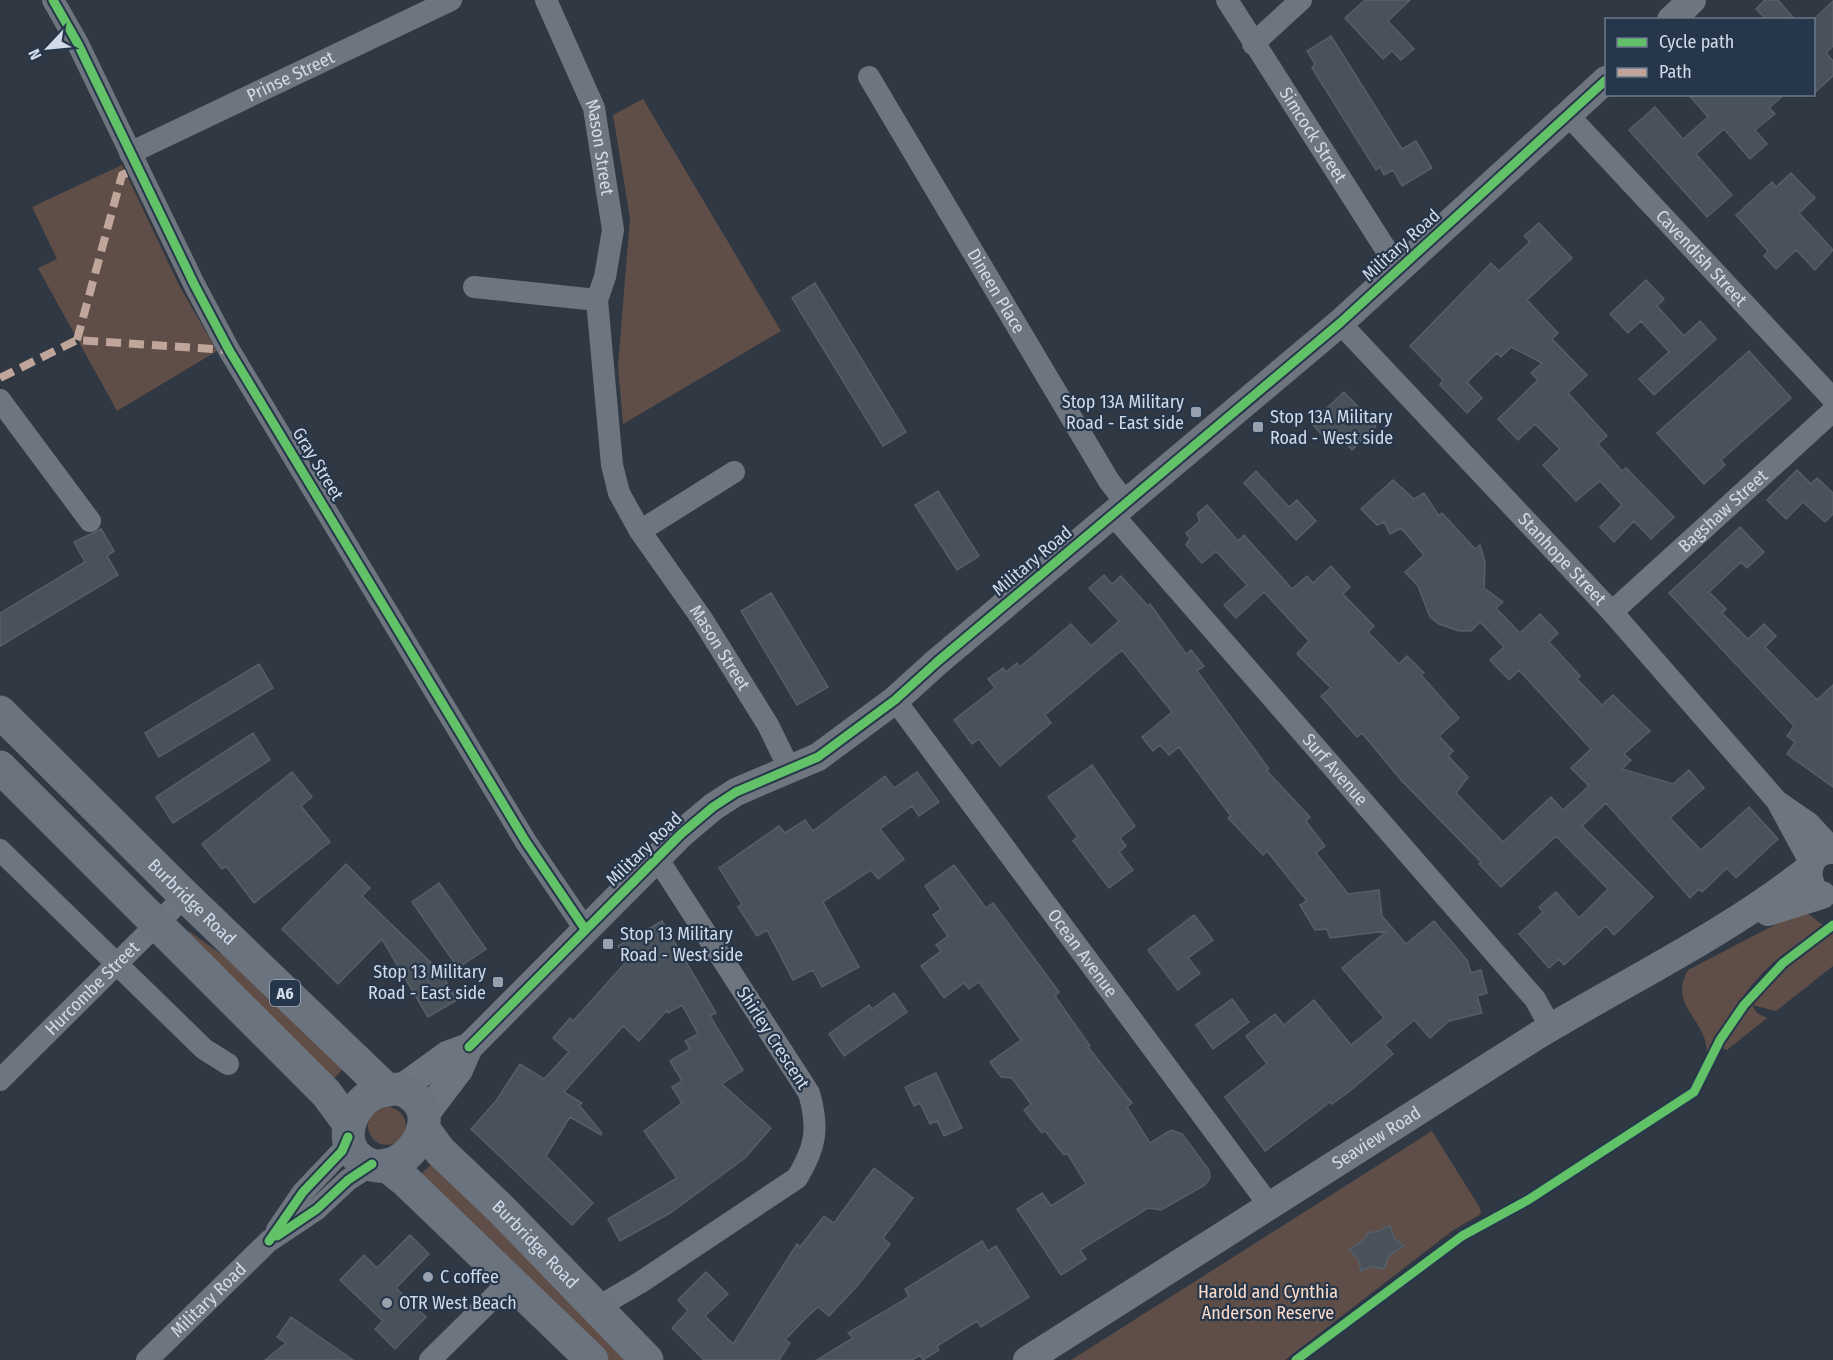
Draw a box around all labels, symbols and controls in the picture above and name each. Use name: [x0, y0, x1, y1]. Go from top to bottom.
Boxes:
north arrow: [18, 18, 78, 78]
legend: [1605, 18, 1815, 96]
text: Cycle path: [1659, 31, 1734, 53]
text: N: [24, 46, 46, 63]
street label: Prinse Street: [243, 46, 338, 107]
text: Path: [1659, 61, 1692, 83]
street label: Simcock Street: [1274, 83, 1352, 187]
street label: Mason Street: [580, 96, 618, 197]
street label: Military Road: [1358, 204, 1444, 286]
street label: Cavendish Street: [1651, 205, 1752, 311]
street label: Dineen Place: [962, 245, 1030, 338]
place label: Stop 13A Military Road - East side: [1062, 391, 1184, 434]
marker: Stop 13A Military Road - East side: [1189, 405, 1203, 419]
place label: Stop 13A Military Road - West side: [1270, 406, 1393, 449]
marker: Stop 13A Military Road - West side: [1251, 420, 1265, 434]
street label: Gray Street: [288, 424, 348, 505]
street label: Bagshaw Street: [1674, 465, 1772, 557]
street label: Stanhope Street: [1513, 508, 1611, 610]
street label: Military Road: [988, 521, 1076, 601]
street label: Mason Street: [685, 601, 755, 695]
street label: Surf Avenue: [1298, 729, 1373, 810]
street label: Military Road: [601, 807, 687, 891]
street label: Burbridge Road: [143, 854, 240, 950]
street label: Ocean Avenue: [1043, 905, 1122, 1002]
place label: Stop 13 Military Road - West side: [620, 923, 743, 966]
street label: Hurcombe Street: [41, 937, 144, 1040]
marker: Stop 13 Military Road - West side: [601, 937, 615, 951]
place label: Stop 13 Military Road - East side: [368, 961, 486, 1004]
marker: Stop 13 Military Road - East side: [491, 975, 505, 989]
road number: A6: [270, 980, 300, 1006]
street label: Shirley Crescent: [732, 983, 814, 1093]
street label: Seaview Road: [1328, 1101, 1425, 1174]
street label: Burbridge Road: [488, 1196, 583, 1293]
street label: Military Road: [166, 1258, 251, 1342]
place label: C coffee: [440, 1266, 499, 1288]
marker: C coffee: [421, 1270, 435, 1284]
park label: Harold and Cynthia Anderson Reserve: [1198, 1281, 1338, 1324]
place label: OTR West Beach: [399, 1292, 517, 1314]
marker: OTR West Beach: [380, 1296, 394, 1310]

